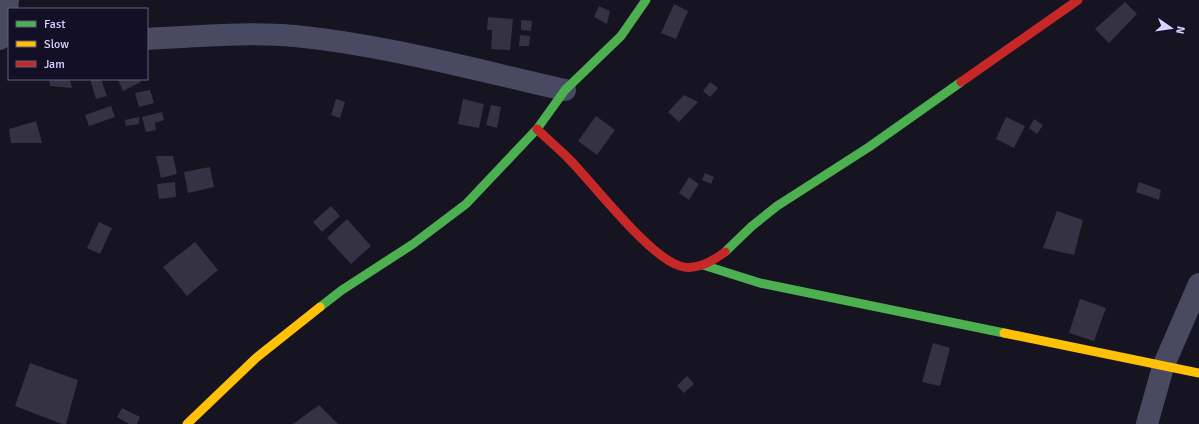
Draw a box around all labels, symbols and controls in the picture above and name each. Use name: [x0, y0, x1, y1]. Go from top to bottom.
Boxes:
legend: [8, 8, 148, 80]
north arrow: [1151, 8, 1191, 48]
text: Fast: [44, 17, 65, 32]
text: N: [1173, 25, 1187, 35]
text: Slow: [44, 37, 69, 52]
text: Jam: [44, 57, 65, 72]

